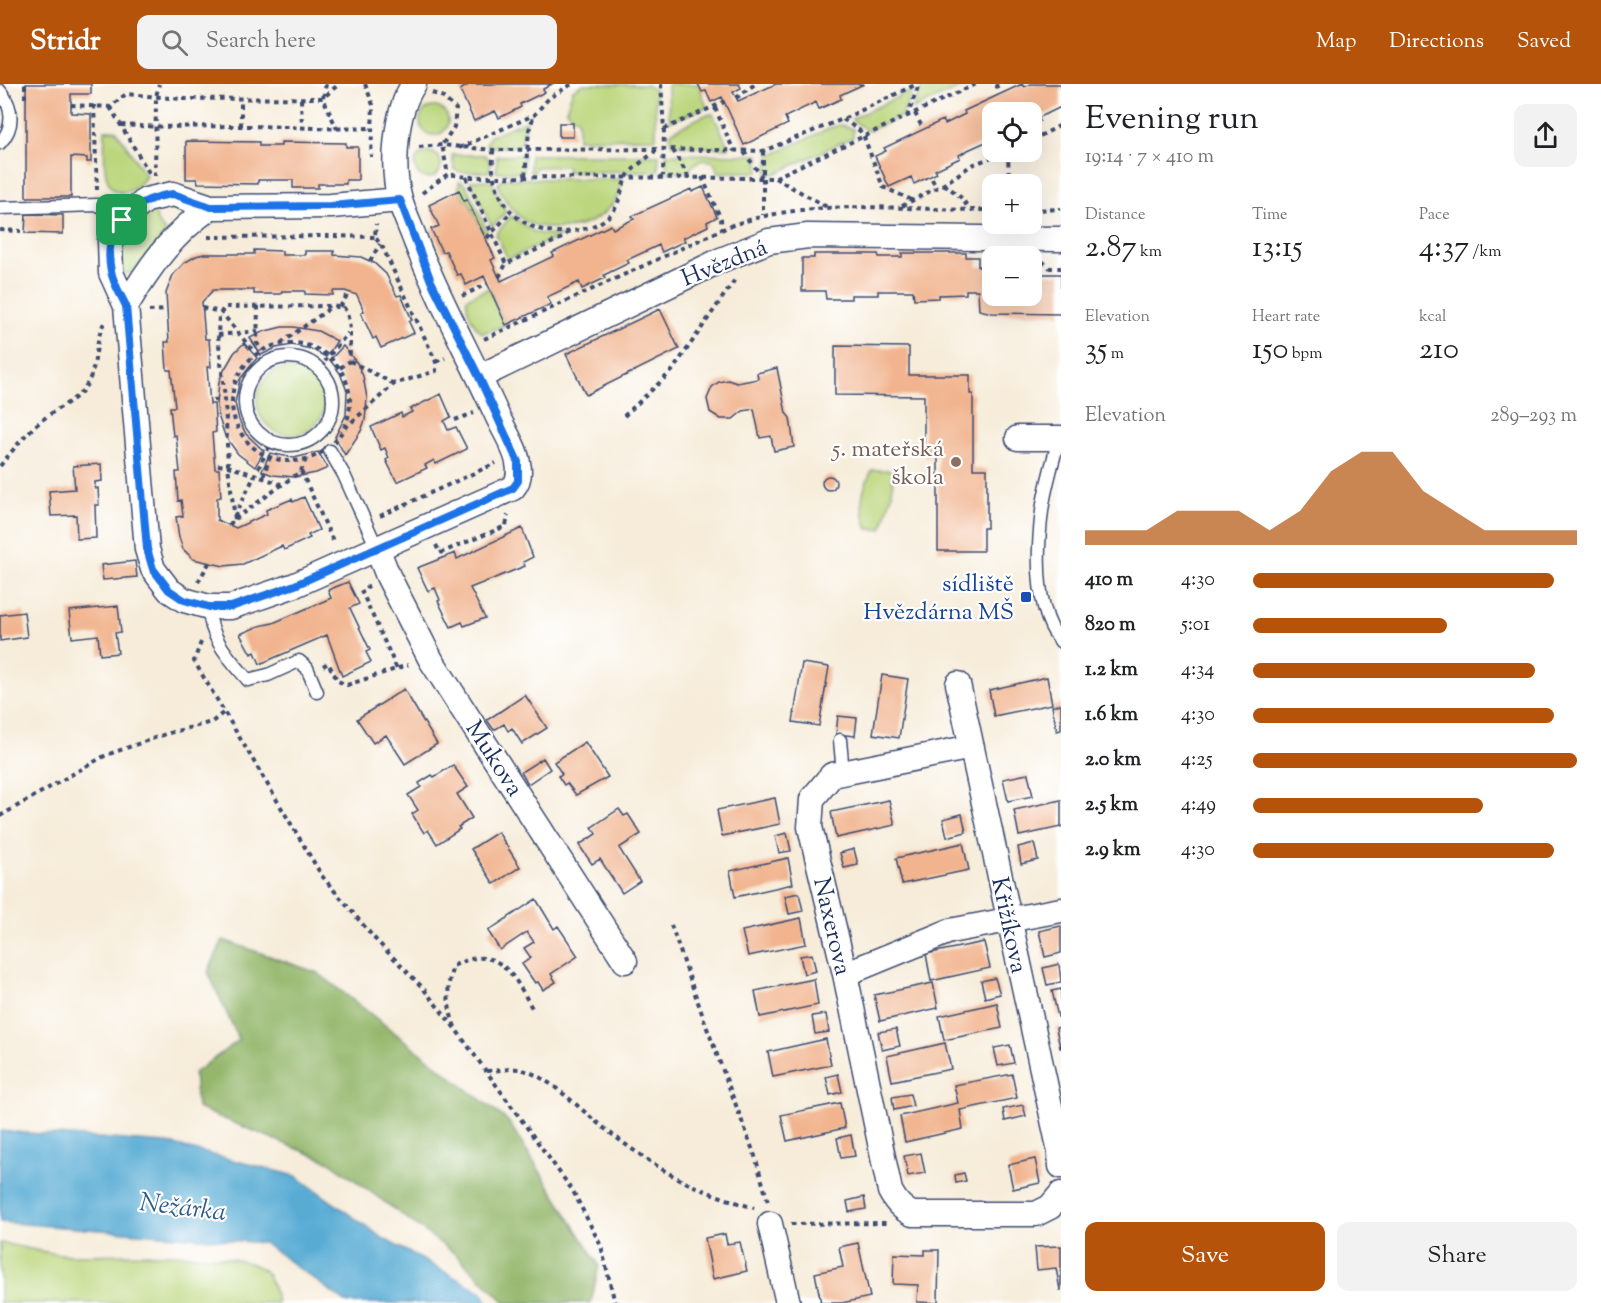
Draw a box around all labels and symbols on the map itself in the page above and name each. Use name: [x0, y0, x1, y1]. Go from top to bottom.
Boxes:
pin: [96, 194, 147, 245]
street label: Hvězdná: [677, 231, 773, 296]
place label: 5. mateřská škola: [830, 433, 944, 495]
marker: 5. mateřská škola: [949, 455, 963, 469]
place label: sídliště Hvězdárna MŠ: [863, 568, 1014, 630]
marker: sídliště Hvězdárna MŠ: [1019, 590, 1033, 604]
street label: Mukova: [456, 715, 531, 804]
street label: Naxerova: [803, 874, 859, 979]
street label: Křižíkova: [981, 874, 1035, 977]
water label: Nežárka: [137, 1185, 228, 1232]

